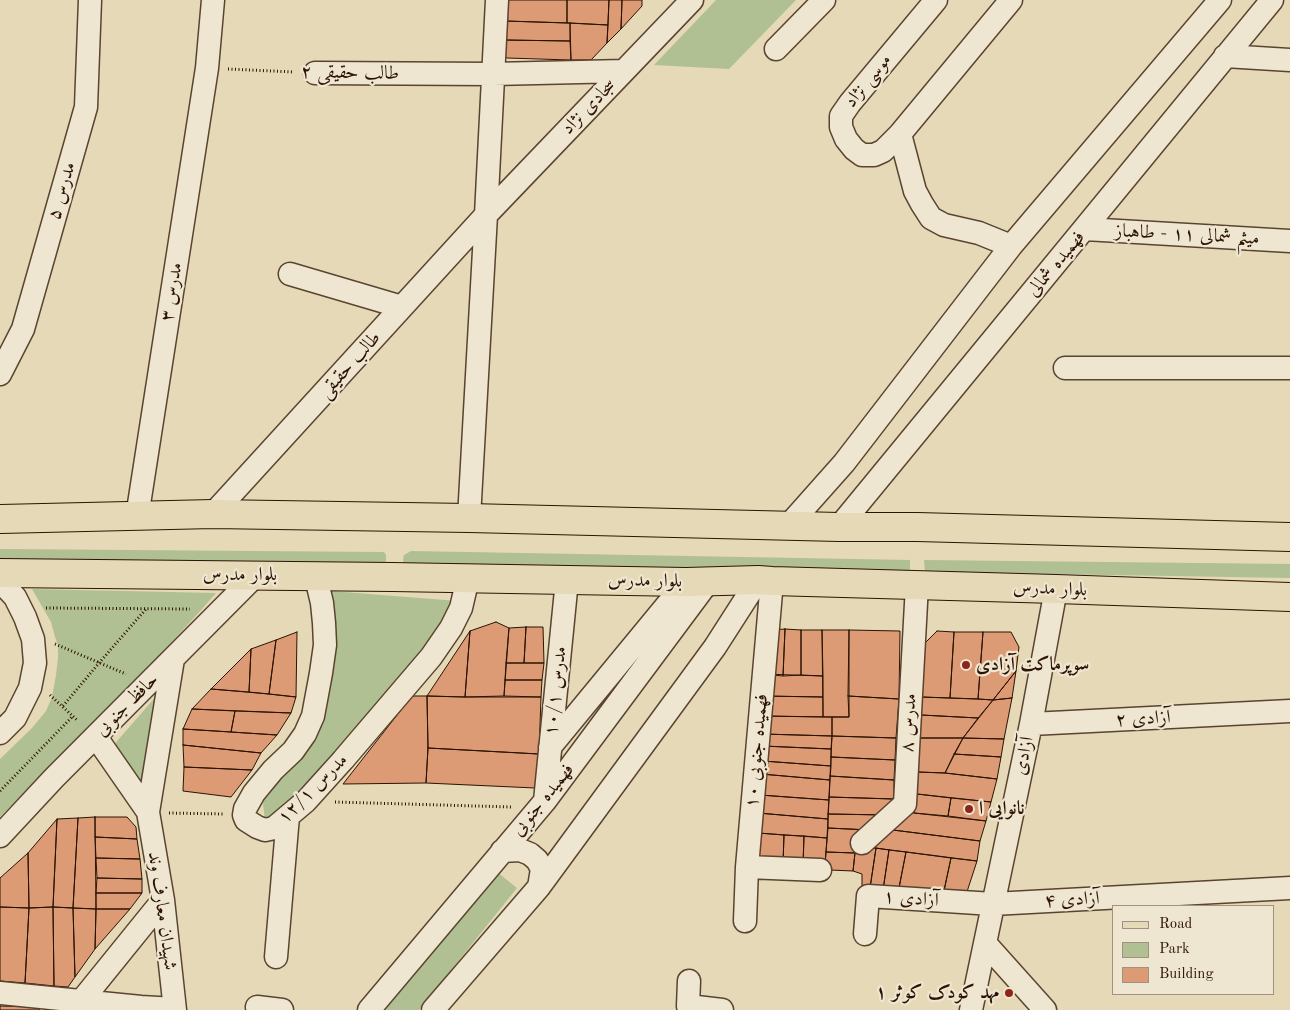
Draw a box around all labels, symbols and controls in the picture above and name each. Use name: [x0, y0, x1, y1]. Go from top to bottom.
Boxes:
street label: موسی نژاد: [839, 49, 897, 113]
street label: طالب حقیقی ۲: [301, 61, 399, 85]
street label: سجادی نژاد: [557, 74, 621, 140]
street label: مدرس ۵: [43, 159, 81, 223]
street label: میثم شمالی ۱۱ - طاهباز: [1114, 220, 1260, 250]
street label: فهمیده شمالی: [1022, 226, 1090, 302]
street label: مدرس ۳: [156, 261, 188, 323]
street label: طالب حقیقی: [314, 327, 386, 403]
street label: بلوار مدرس: [203, 564, 277, 586]
street label: بلوار مدرس: [608, 569, 682, 593]
street label: بلوار مدرس: [1012, 576, 1088, 602]
street label: مدرس ۱۰/۱: [540, 645, 572, 737]
place label: سوپرماکت آزادی: [976, 654, 1089, 676]
marker: سوپرماکت آزادی: [960, 659, 972, 671]
street label: حافظ جنوبی: [91, 669, 163, 741]
street label: فهمیده جنوبی ۱۰: [741, 693, 773, 809]
street label: مدرس ۸: [896, 693, 922, 753]
street label: آزادی ۲: [1115, 706, 1171, 732]
street label: آزادی: [1009, 735, 1039, 777]
street label: مدرس ۱۲/۱: [273, 749, 353, 829]
street label: فهمیده جنوبی: [507, 759, 579, 841]
place label: نانوایی ا: [979, 798, 1025, 820]
marker: نانوایی ا: [963, 803, 975, 815]
street label: شهیدان معارف وند: [142, 850, 182, 972]
street label: آزادی ۱: [883, 886, 939, 912]
street label: آزادی ۴: [1044, 887, 1100, 913]
legend: [1112, 905, 1275, 995]
text: Road: [1159, 917, 1192, 932]
text: Park: [1159, 942, 1190, 957]
text: Building: [1159, 967, 1214, 982]
place label: مهد کودک کوثر ۱: [876, 982, 999, 1004]
marker: مهد کودک کوثر ۱: [1003, 987, 1015, 999]

